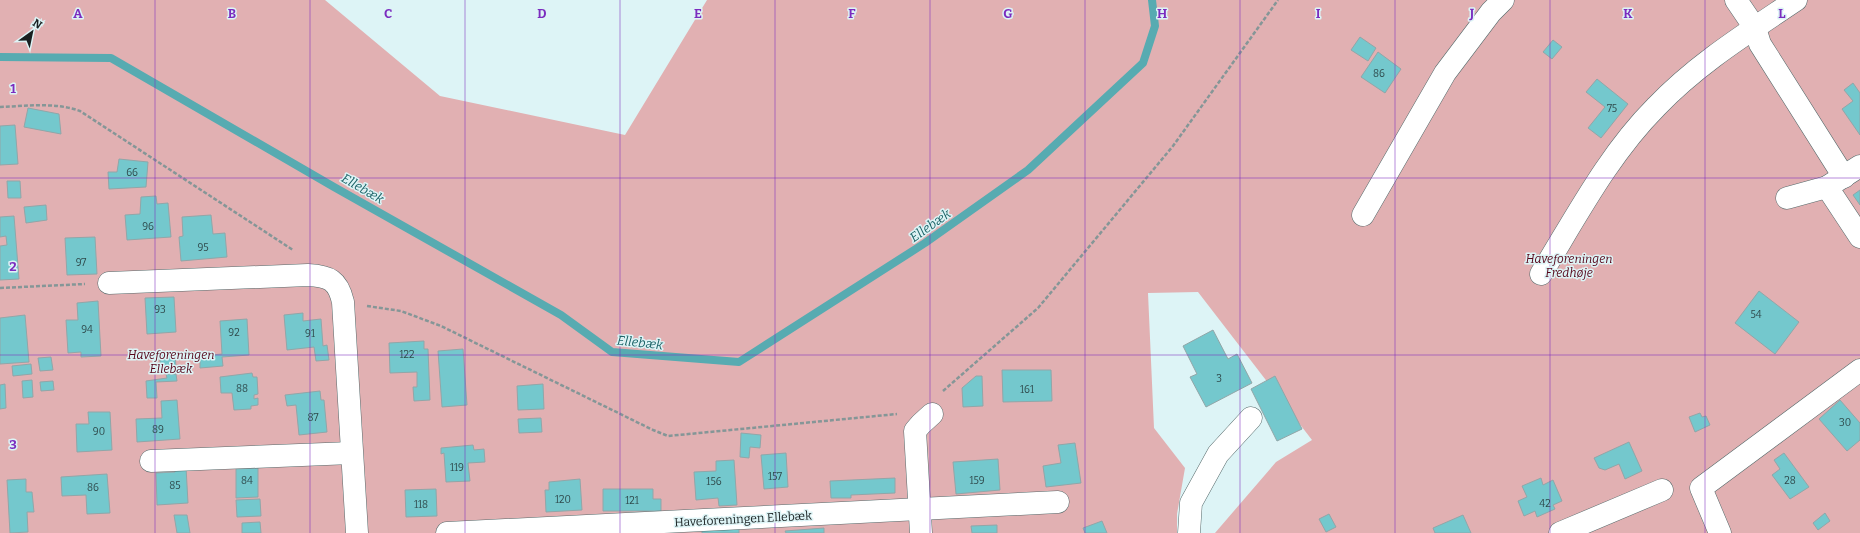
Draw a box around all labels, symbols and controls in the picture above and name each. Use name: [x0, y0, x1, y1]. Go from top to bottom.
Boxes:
text: A: [73, 6, 83, 21]
text: B: [228, 6, 236, 21]
text: C: [384, 6, 392, 21]
text: D: [537, 6, 547, 21]
text: E: [694, 6, 702, 21]
text: F: [848, 6, 856, 21]
text: G: [1003, 6, 1013, 21]
text: H: [1157, 6, 1167, 21]
text: I: [1316, 6, 1321, 21]
text: J: [1469, 6, 1475, 21]
text: K: [1623, 6, 1633, 21]
text: L: [1778, 6, 1786, 21]
north arrow: [12, 12, 52, 52]
text: N: [30, 16, 45, 32]
house number: 86: [1373, 68, 1385, 80]
text: 1: [10, 81, 16, 96]
house number: 75: [1607, 103, 1617, 115]
house number: 66: [126, 167, 138, 179]
water label: Ellebæk: [339, 170, 387, 207]
water label: Ellebæk: [907, 205, 954, 245]
house number: 96: [142, 221, 154, 233]
house number: 95: [197, 242, 209, 254]
park label: Haveforeningen Fredhøje: [1526, 252, 1612, 280]
house number: 97: [76, 257, 86, 269]
text: 2: [9, 259, 17, 274]
house number: 93: [154, 304, 166, 316]
house number: 54: [1750, 309, 1762, 321]
house number: 94: [81, 324, 93, 336]
house number: 92: [228, 327, 240, 339]
house number: 91: [305, 328, 315, 340]
water label: Ellebæk: [616, 333, 665, 352]
park label: Haveforeningen Ellebæk: [128, 348, 214, 376]
house number: 122: [400, 349, 414, 361]
house number: 3: [1216, 373, 1222, 385]
house number: 88: [236, 383, 248, 395]
house number: 161: [1020, 384, 1034, 396]
house number: 87: [307, 412, 319, 424]
house number: 30: [1839, 417, 1851, 429]
house number: 89: [152, 424, 164, 436]
house number: 90: [93, 426, 105, 438]
text: 3: [9, 437, 17, 452]
house number: 119: [450, 462, 464, 474]
house number: 157: [768, 471, 782, 483]
house number: 84: [241, 475, 253, 487]
house number: 159: [969, 475, 985, 487]
house number: 28: [1784, 475, 1796, 487]
house number: 156: [706, 476, 722, 488]
house number: 85: [169, 480, 181, 492]
house number: 86: [87, 482, 99, 494]
house number: 120: [555, 494, 571, 506]
house number: 121: [625, 495, 639, 507]
house number: 42: [1539, 498, 1551, 510]
house number: 118: [414, 499, 428, 511]
street label: Haveforeningen Ellebæk: [674, 508, 812, 530]

